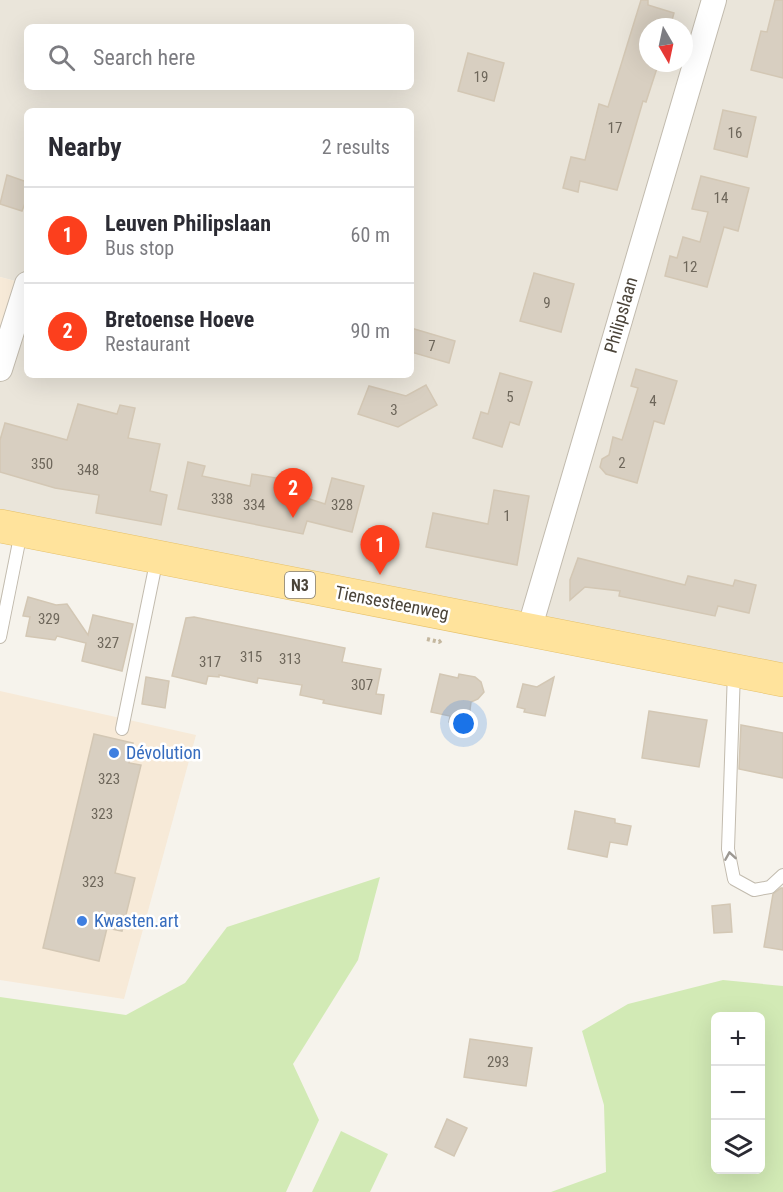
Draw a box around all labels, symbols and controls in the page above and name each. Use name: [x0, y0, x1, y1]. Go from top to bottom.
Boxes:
north arrow: [639, 18, 693, 72]
search box: [24, 24, 414, 90]
icon: search: [45, 41, 78, 74]
text: Search here: [93, 45, 195, 70]
house number: 19: [474, 68, 488, 86]
house number: 17: [608, 119, 622, 137]
house number: 16: [728, 124, 742, 142]
text: Nearby: [48, 132, 122, 162]
text: 2 results: [322, 135, 390, 159]
house number: 14: [714, 189, 728, 207]
text: Leuven Philipslaan: [105, 211, 271, 236]
text: 1: [62, 223, 73, 247]
text: 60 m: [351, 223, 390, 247]
text: Bus stop: [105, 236, 174, 260]
house number: 12: [683, 258, 697, 276]
street label: Philipslaan: [600, 274, 641, 355]
house number: 9: [543, 294, 551, 312]
text: Bretoense Hoeve: [105, 307, 254, 332]
text: 2: [62, 319, 73, 343]
text: 90 m: [351, 319, 390, 343]
text: Restaurant: [105, 332, 190, 356]
house number: 7: [428, 337, 436, 355]
house number: 5: [506, 388, 514, 406]
house number: 4: [649, 392, 657, 410]
house number: 3: [390, 401, 398, 419]
house number: 2: [618, 454, 626, 472]
house number: 350: [31, 455, 53, 473]
house number: 348: [77, 461, 99, 479]
pin: 2: [274, 468, 312, 518]
house number: 338: [211, 490, 233, 508]
house number: 334: [243, 496, 265, 514]
house number: 328: [331, 496, 353, 514]
house number: 1: [503, 507, 511, 525]
pin: 1: [360, 526, 400, 575]
road number: N3: [285, 572, 315, 598]
street label: Tiensesteenweg: [333, 581, 451, 624]
house number: 329: [38, 610, 60, 628]
house number: 327: [97, 634, 119, 652]
house number: 315: [240, 648, 262, 666]
house number: 313: [279, 650, 301, 668]
house number: 317: [199, 653, 221, 671]
house number: 307: [351, 676, 373, 694]
your location: [449, 709, 478, 738]
place label: Dévolution: [126, 742, 201, 763]
marker: Dévolution: [107, 746, 121, 760]
house number: 323: [98, 770, 120, 788]
house number: 323: [91, 805, 113, 823]
one-way arrow: [724, 852, 737, 862]
house number: 323: [82, 873, 104, 891]
place label: Kwasten.art: [94, 910, 179, 931]
marker: Kwasten.art: [75, 914, 89, 928]
map controls: [711, 1012, 765, 1174]
button: +: [711, 1012, 765, 1066]
house number: 293: [487, 1053, 509, 1071]
button: −: [711, 1066, 765, 1120]
button: layers: [711, 1120, 765, 1174]

